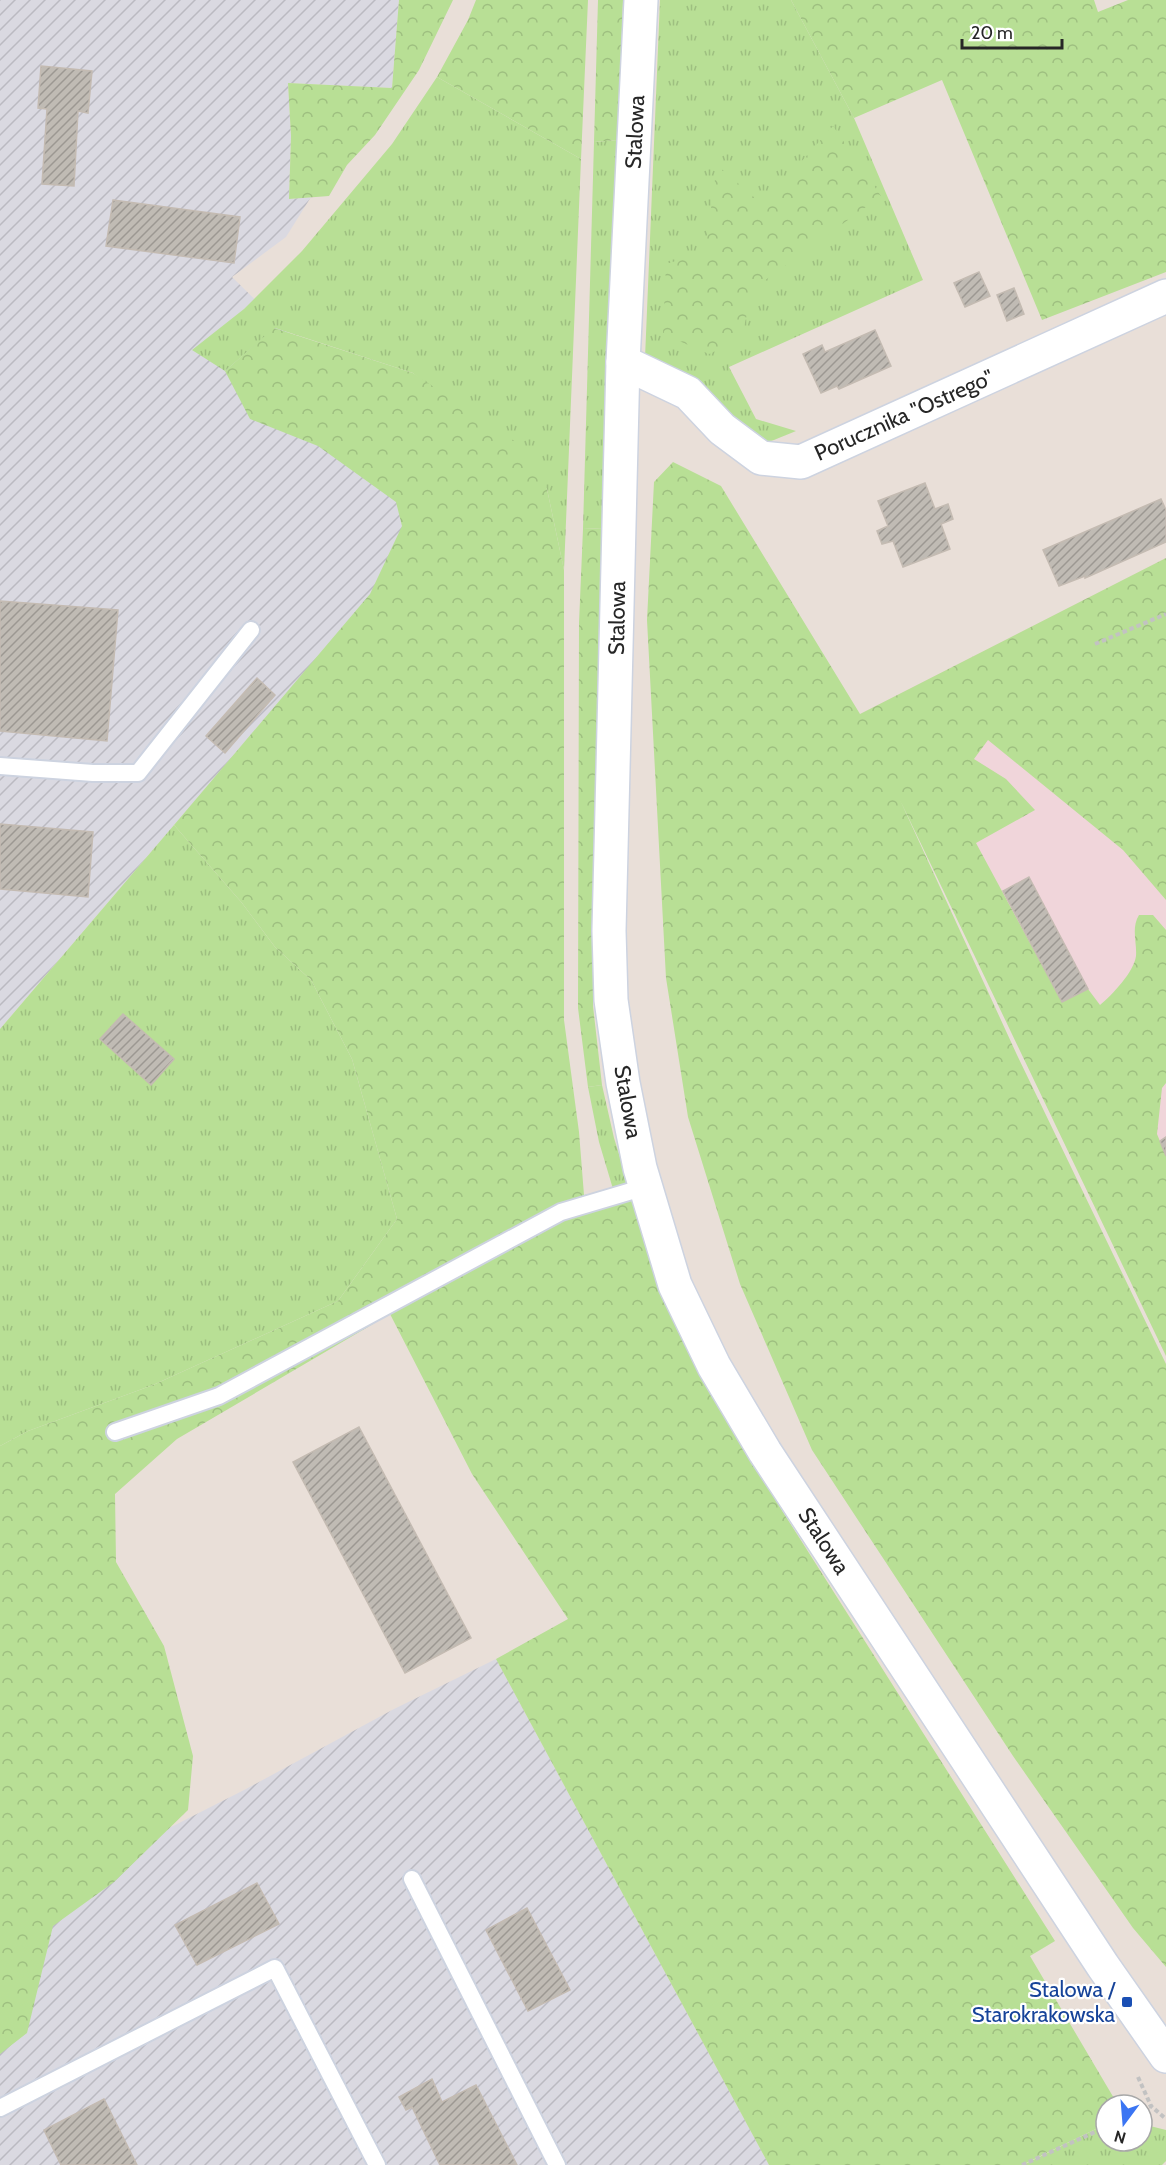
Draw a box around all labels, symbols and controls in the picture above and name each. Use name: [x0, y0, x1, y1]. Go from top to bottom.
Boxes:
scale bar: [962, 12, 1062, 50]
text: 20 m: [971, 22, 1013, 44]
street label: Stalowa: [620, 94, 650, 170]
street label: Porucznika "Ostrego": [810, 363, 998, 467]
street label: Stalowa: [603, 580, 631, 655]
street label: Stalowa: [608, 1063, 648, 1141]
street label: Stalowa: [793, 1503, 856, 1580]
place label: Stalowa / Starokrakowska: [972, 1976, 1116, 2028]
marker: Stalowa / Starokrakowska: [1120, 1995, 1134, 2009]
north arrow: [1094, 2093, 1154, 2153]
text: N: [1112, 2126, 1128, 2148]

